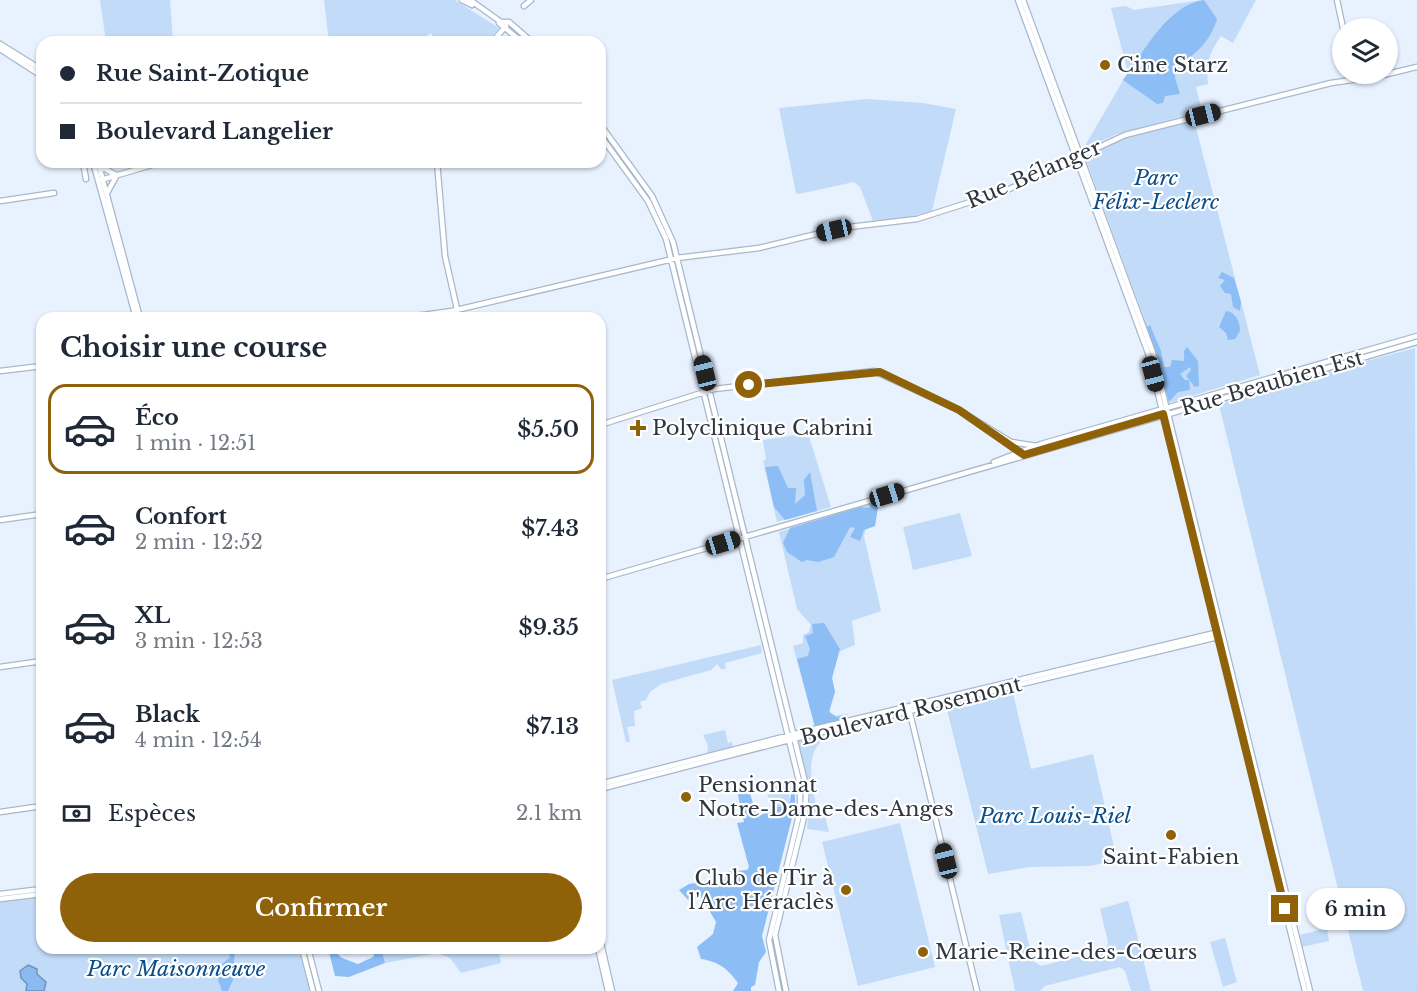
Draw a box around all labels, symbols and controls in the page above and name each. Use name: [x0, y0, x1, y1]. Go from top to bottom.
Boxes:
map controls: [1332, 18, 1398, 84]
button: layers: [1332, 18, 1398, 84]
place label: Cine Starz: [1117, 52, 1228, 78]
marker: Cine Starz: [1098, 58, 1112, 72]
text: Rue Saint-Zotique: [96, 60, 309, 87]
car: [1183, 102, 1223, 128]
text: Boulevard Langelier: [96, 118, 333, 145]
street label: Rue Bélanger: [963, 134, 1105, 214]
park label: Parc Félix-Leclerc: [1092, 165, 1220, 215]
car: [814, 217, 854, 243]
text: Choisir une course: [60, 331, 327, 364]
street label: Rue Beaubien Est: [1178, 344, 1366, 421]
car: [692, 353, 718, 393]
car: [1140, 354, 1166, 394]
route start: [735, 371, 762, 398]
icon: car: [63, 402, 117, 456]
text: Éco: [135, 404, 179, 431]
place label: Polyclinique Cabrini: [652, 415, 873, 441]
text: $5.50: [517, 416, 579, 443]
marker: Polyclinique Cabrini: [629, 419, 647, 437]
text: 1 min · 12:51: [135, 431, 256, 455]
car: [867, 481, 907, 509]
icon: car: [63, 501, 117, 555]
text: Confort: [135, 503, 227, 530]
text: $7.43: [521, 515, 579, 542]
car: [703, 529, 743, 557]
text: 2 min · 12:52: [135, 530, 263, 554]
icon: car: [63, 600, 117, 654]
text: XL: [135, 602, 170, 629]
text: $9.35: [518, 614, 579, 641]
text: 3 min · 12:53: [135, 629, 263, 653]
street label: Boulevard Rosemont: [798, 671, 1024, 751]
icon: car: [63, 699, 117, 753]
text: Black: [135, 701, 200, 728]
text: $7.13: [526, 713, 579, 740]
text: 4 min · 12:54: [135, 728, 262, 752]
place label: Pensionnat Notre-Dame-des-Anges: [698, 772, 953, 822]
marker: Pensionnat Notre-Dame-des-Anges: [679, 790, 693, 804]
icon: cash: [60, 797, 93, 830]
text: Espèces: [108, 800, 196, 827]
text: 2.1 km: [516, 801, 582, 825]
park label: Parc Louis-Riel: [978, 803, 1131, 829]
marker: Saint-Fabien: [1164, 828, 1178, 842]
car: [933, 841, 959, 881]
place label: Saint-Fabien: [1103, 844, 1239, 870]
place label: Club de Tir à l'Arc Héraclès: [689, 865, 834, 915]
button: Confirmer: [60, 873, 582, 942]
marker: Club de Tir à l'Arc Héraclès: [839, 883, 853, 897]
callout: 6 min: [1306, 888, 1405, 930]
route end: [1271, 895, 1298, 922]
text: 6 min: [1324, 897, 1387, 921]
place label: Marie-Reine-des-Cœurs: [935, 939, 1197, 965]
marker: Marie-Reine-des-Cœurs: [916, 945, 930, 959]
park label: Parc Maisonneuve: [86, 956, 266, 982]

